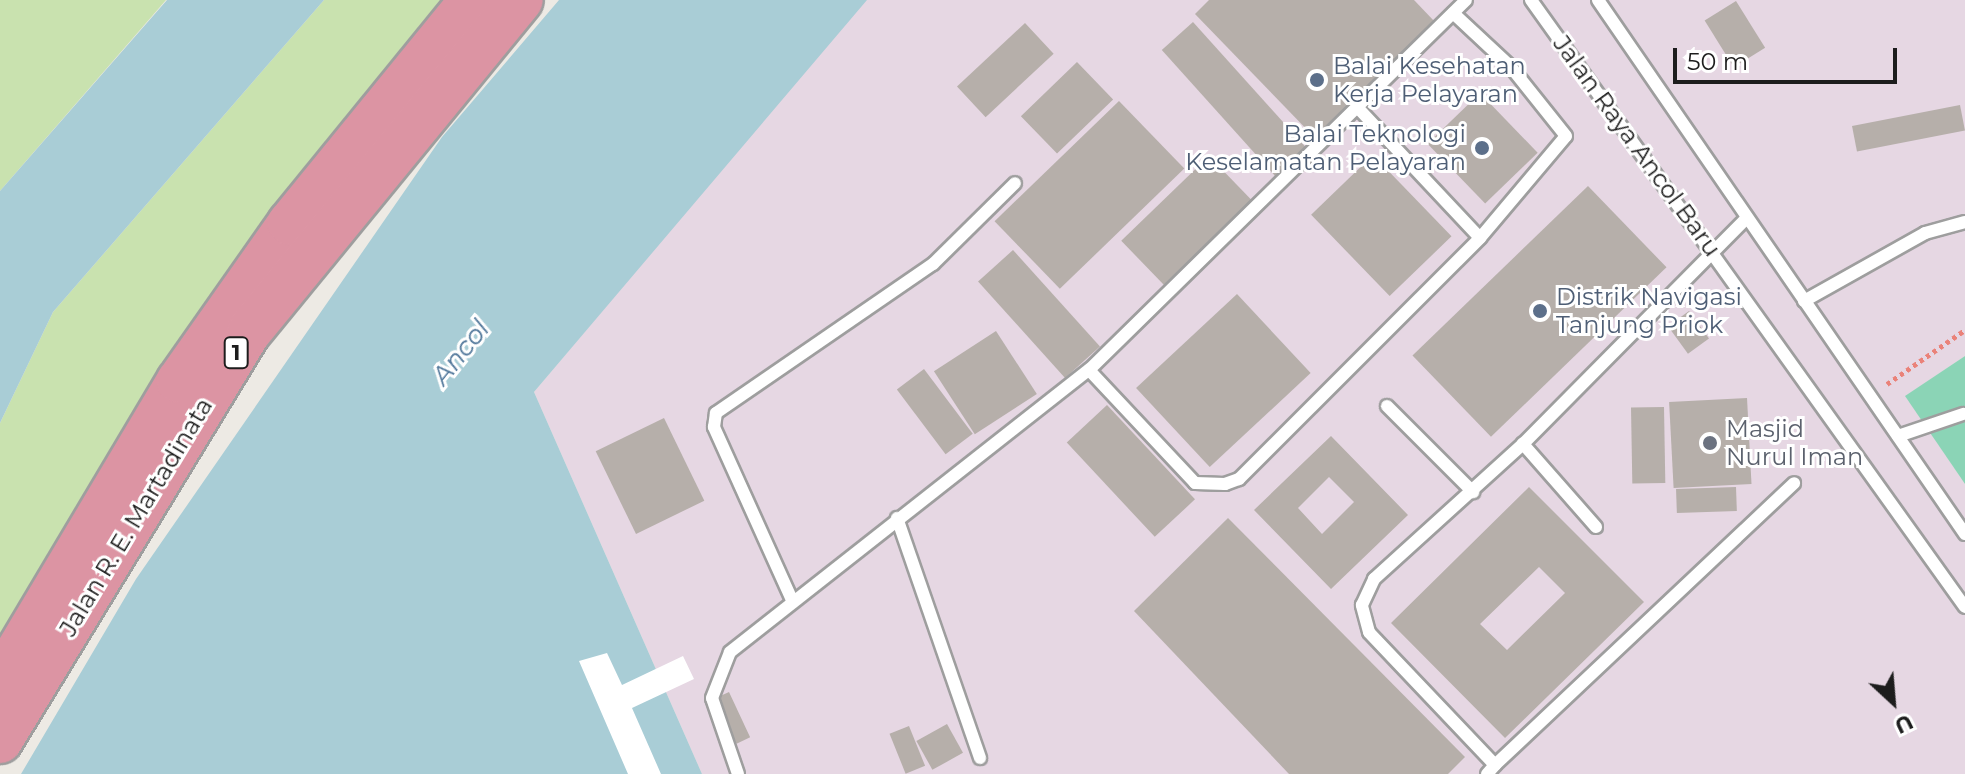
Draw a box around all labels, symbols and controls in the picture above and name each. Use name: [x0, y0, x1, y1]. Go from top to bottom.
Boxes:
street label: Jalan Raya Ancol Baru: [1547, 30, 1727, 262]
scale bar: [1677, 32, 1901, 82]
text: 50 m: [1687, 47, 1748, 76]
place label: Balai Kesehatan Kerja Pelayaran: [1333, 52, 1526, 108]
marker: Balai Kesehatan Kerja Pelayaran: [1308, 71, 1326, 89]
place label: Balai Teknologi Keselamatan Pelayaran: [1185, 120, 1466, 176]
marker: Balai Teknologi Keselamatan Pelayaran: [1473, 139, 1491, 157]
place label: Distrik Navigasi Tanjung Priok: [1556, 283, 1742, 339]
marker: Distrik Navigasi Tanjung Priok: [1531, 302, 1549, 320]
water label: Ancol: [426, 314, 496, 392]
road number: 1: [222, 335, 250, 371]
street label: Jalan R. E. Martadinata: [53, 393, 219, 641]
place label: Masjid Nurul Iman: [1726, 415, 1863, 471]
marker: Masjid Nurul Iman: [1701, 434, 1719, 452]
north arrow: [1853, 662, 1933, 742]
text: U: [1890, 708, 1917, 740]

